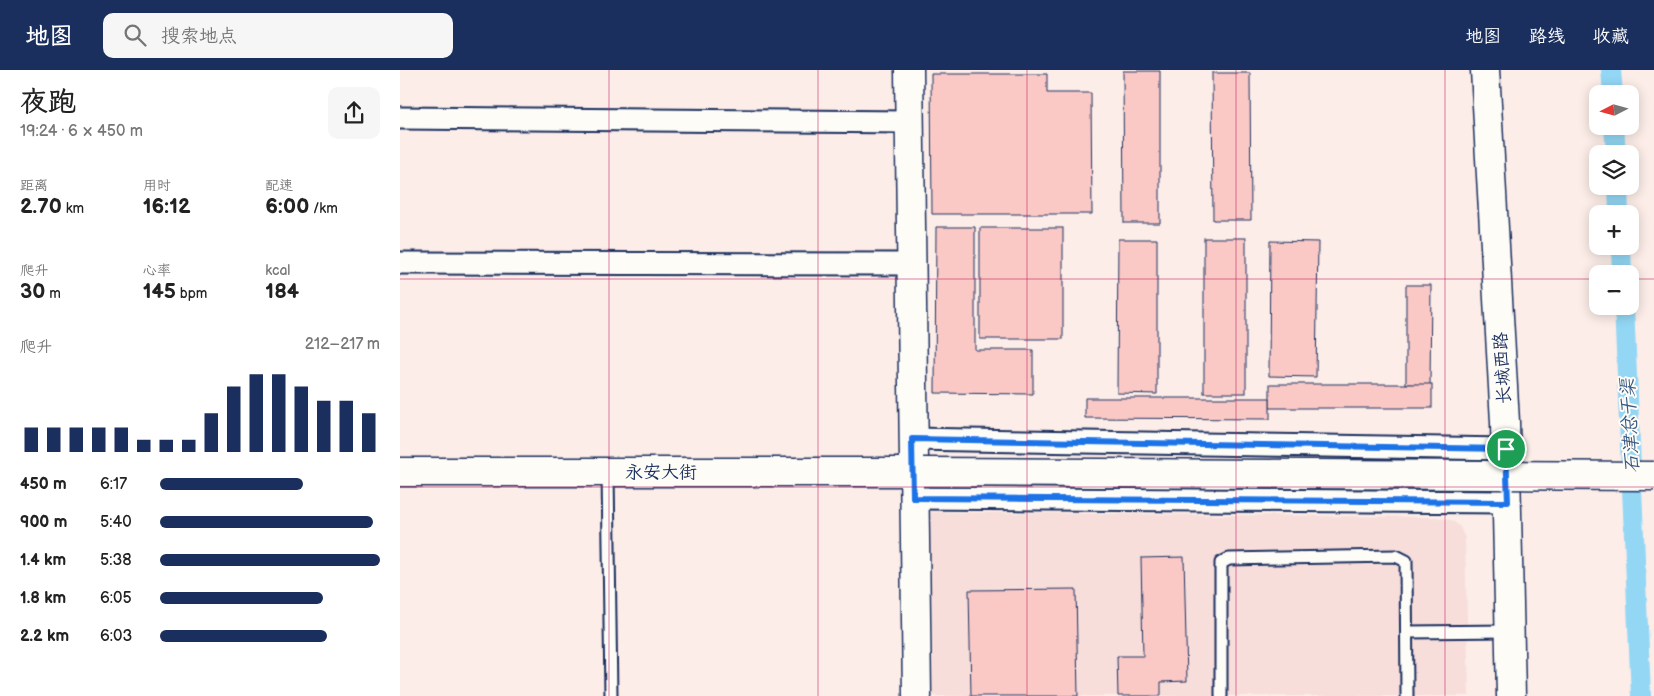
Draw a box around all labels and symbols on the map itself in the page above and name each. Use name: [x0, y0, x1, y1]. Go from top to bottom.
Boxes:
north arrow: [1589, 85, 1639, 135]
street label: 长城西路: [1490, 331, 1515, 404]
water label: 石津总干渠: [1616, 376, 1644, 474]
pin: [1485, 428, 1527, 470]
street label: 永安大街: [625, 462, 697, 483]

